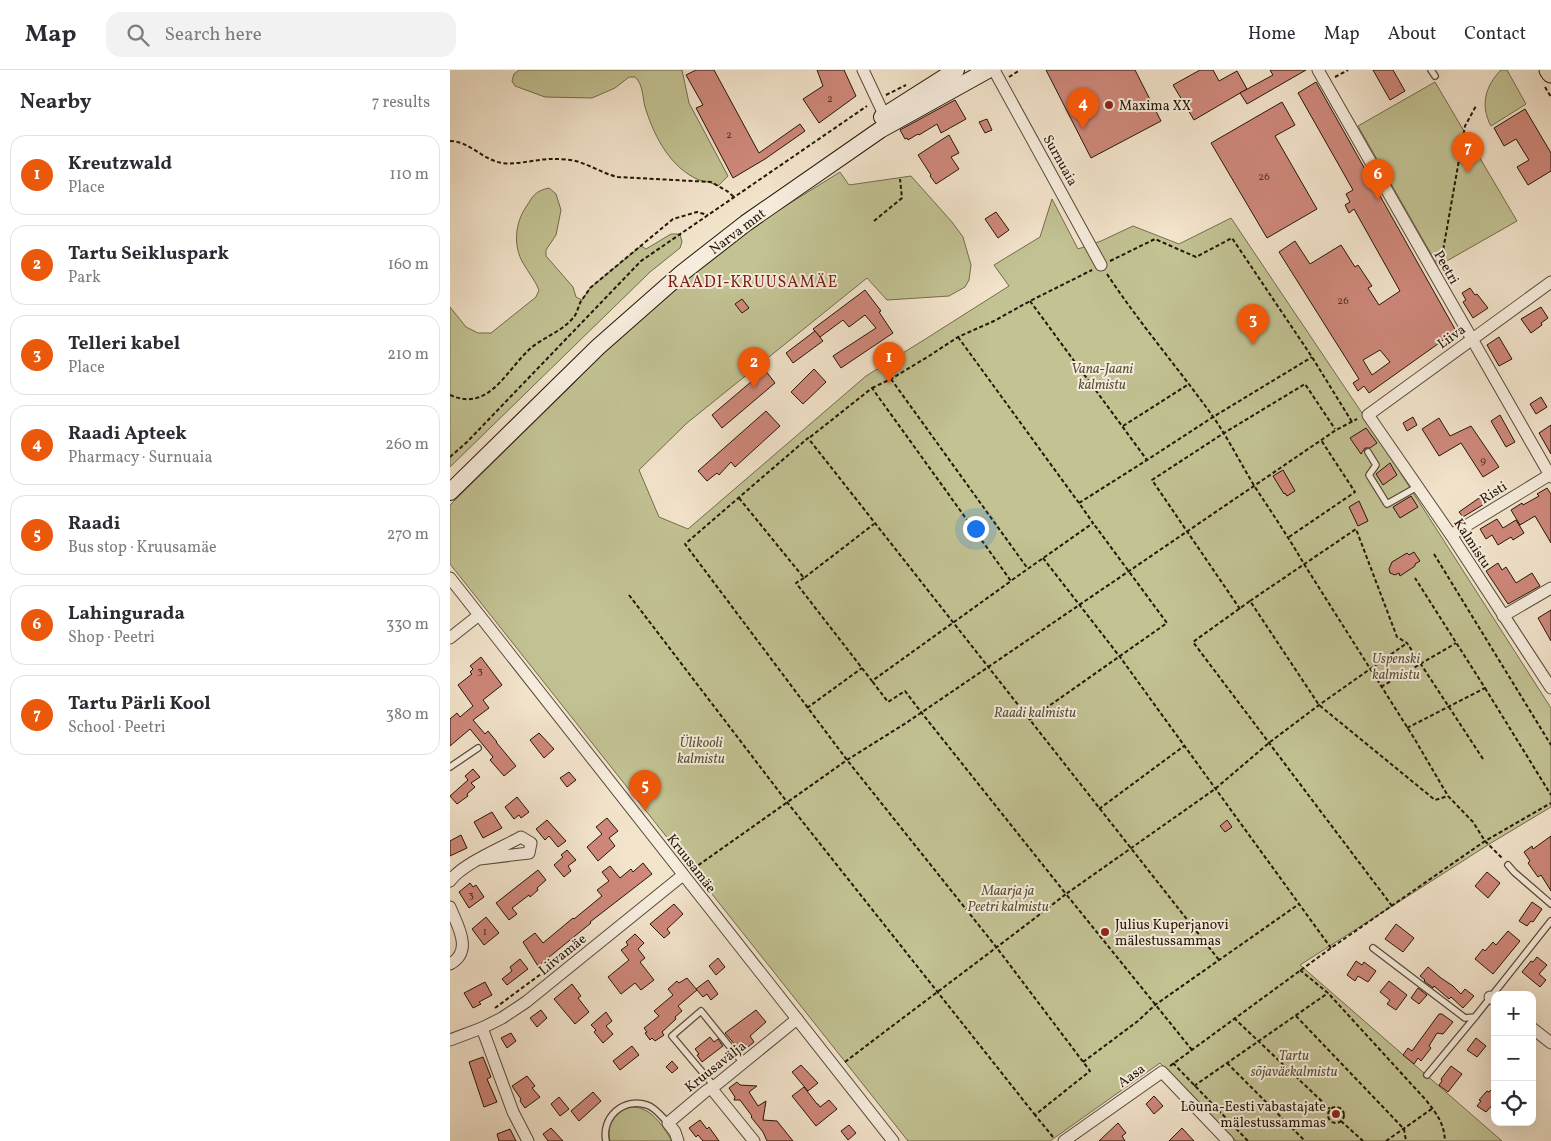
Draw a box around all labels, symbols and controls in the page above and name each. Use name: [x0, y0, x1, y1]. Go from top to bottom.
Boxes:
search box: [106, 12, 456, 57]
text: Map: [25, 18, 76, 52]
icon: search: [124, 21, 152, 49]
text: Search here: [164, 22, 262, 48]
text: Home: [1248, 22, 1296, 47]
text: Map: [1324, 22, 1360, 47]
text: About: [1388, 22, 1436, 47]
text: Contact: [1464, 22, 1526, 47]
text: Nearby: [20, 88, 91, 117]
pin: 4: [1067, 88, 1099, 129]
text: 7 results: [372, 92, 430, 114]
house number: 2: [827, 92, 833, 107]
place label: Maxima XX: [1119, 97, 1191, 116]
marker: Maxima XX: [1103, 99, 1115, 111]
house number: 2: [726, 128, 732, 143]
street label: Surnuaia: [1038, 132, 1082, 190]
pin: 7: [1452, 132, 1484, 173]
text: Kreutzwald: [68, 151, 172, 177]
pin: 6: [1362, 159, 1394, 200]
text: 1: [34, 164, 40, 186]
text: 110 m: [390, 164, 429, 186]
house number: 26: [1258, 170, 1270, 185]
text: Place: [68, 177, 105, 199]
street label: Narva mnt: [706, 205, 770, 260]
text: Tartu Seikluspark: [68, 241, 229, 267]
street label: Peetri: [1428, 247, 1463, 288]
text: 2: [33, 254, 41, 276]
text: 160 m: [388, 254, 429, 276]
text: Park: [68, 267, 101, 289]
district label: RAADI-KRUUSAMÄE: [668, 272, 838, 294]
house number: 26: [1337, 294, 1349, 309]
pin: 3: [1237, 304, 1269, 345]
street label: Liiva: [1434, 321, 1470, 354]
text: Telleri kabel: [68, 331, 180, 357]
pin: 1: [873, 342, 905, 383]
text: 3: [33, 344, 41, 366]
text: 210 m: [387, 344, 429, 366]
pin: 2: [738, 347, 770, 388]
text: Place: [68, 357, 105, 379]
park label: Vana-Jaani kalmistu: [1071, 360, 1134, 395]
text: Raadi Apteek: [68, 421, 187, 447]
text: 4: [32, 434, 42, 456]
text: 260 m: [385, 434, 429, 456]
text: Pharmacy · Surnuaia: [68, 447, 212, 469]
house number: 9: [1480, 454, 1486, 469]
street label: Risti: [1476, 478, 1511, 509]
text: Raadi: [68, 511, 120, 537]
street label: Kalmistu: [1449, 515, 1495, 573]
your location: [963, 516, 989, 542]
text: 5: [33, 524, 41, 546]
text: 270 m: [387, 524, 429, 546]
text: Bus stop · Kruusamäe: [68, 537, 217, 559]
text: Lahingurada: [68, 601, 185, 627]
text: 6: [33, 614, 41, 636]
text: 330 m: [386, 614, 429, 636]
text: Shop · Peetri: [68, 627, 155, 649]
park label: Uspenski kalmistu: [1372, 650, 1421, 685]
house number: 3: [477, 664, 483, 679]
text: Tartu Pärli Kool: [68, 691, 211, 717]
text: 7: [33, 704, 41, 726]
text: 380 m: [386, 704, 429, 726]
park label: Raadi kalmistu: [994, 704, 1076, 723]
text: School · Peetri: [68, 717, 166, 739]
park label: Ülikooli kalmistu: [677, 734, 725, 769]
pin: 5: [629, 770, 661, 811]
street label: Kruusamäe: [662, 830, 720, 898]
park label: Maarja ja Peetri kalmistu: [967, 882, 1049, 917]
house number: 3: [468, 888, 474, 903]
place label: Julius Kuperjanovi mälestussammas: [1115, 916, 1229, 951]
house number: 1: [483, 925, 487, 940]
marker: Julius Kuperjanovi mälestussammas: [1099, 926, 1111, 938]
street label: Liivamäe: [535, 930, 591, 980]
map controls: [1491, 991, 1536, 1126]
button: +: [1491, 991, 1536, 1036]
button: −: [1491, 1036, 1536, 1081]
street label: Kruusavälja: [681, 1037, 751, 1097]
park label: Tartu sõjaväekalmistu: [1251, 1047, 1338, 1082]
street label: Aasa: [1114, 1060, 1150, 1093]
button: locate: [1491, 1081, 1536, 1126]
place label: Lõuna-Eesti vabastajate mälestussammas: [1180, 1098, 1326, 1133]
marker: Lõuna-Eesti vabastajate mälestussammas: [1330, 1108, 1342, 1120]

